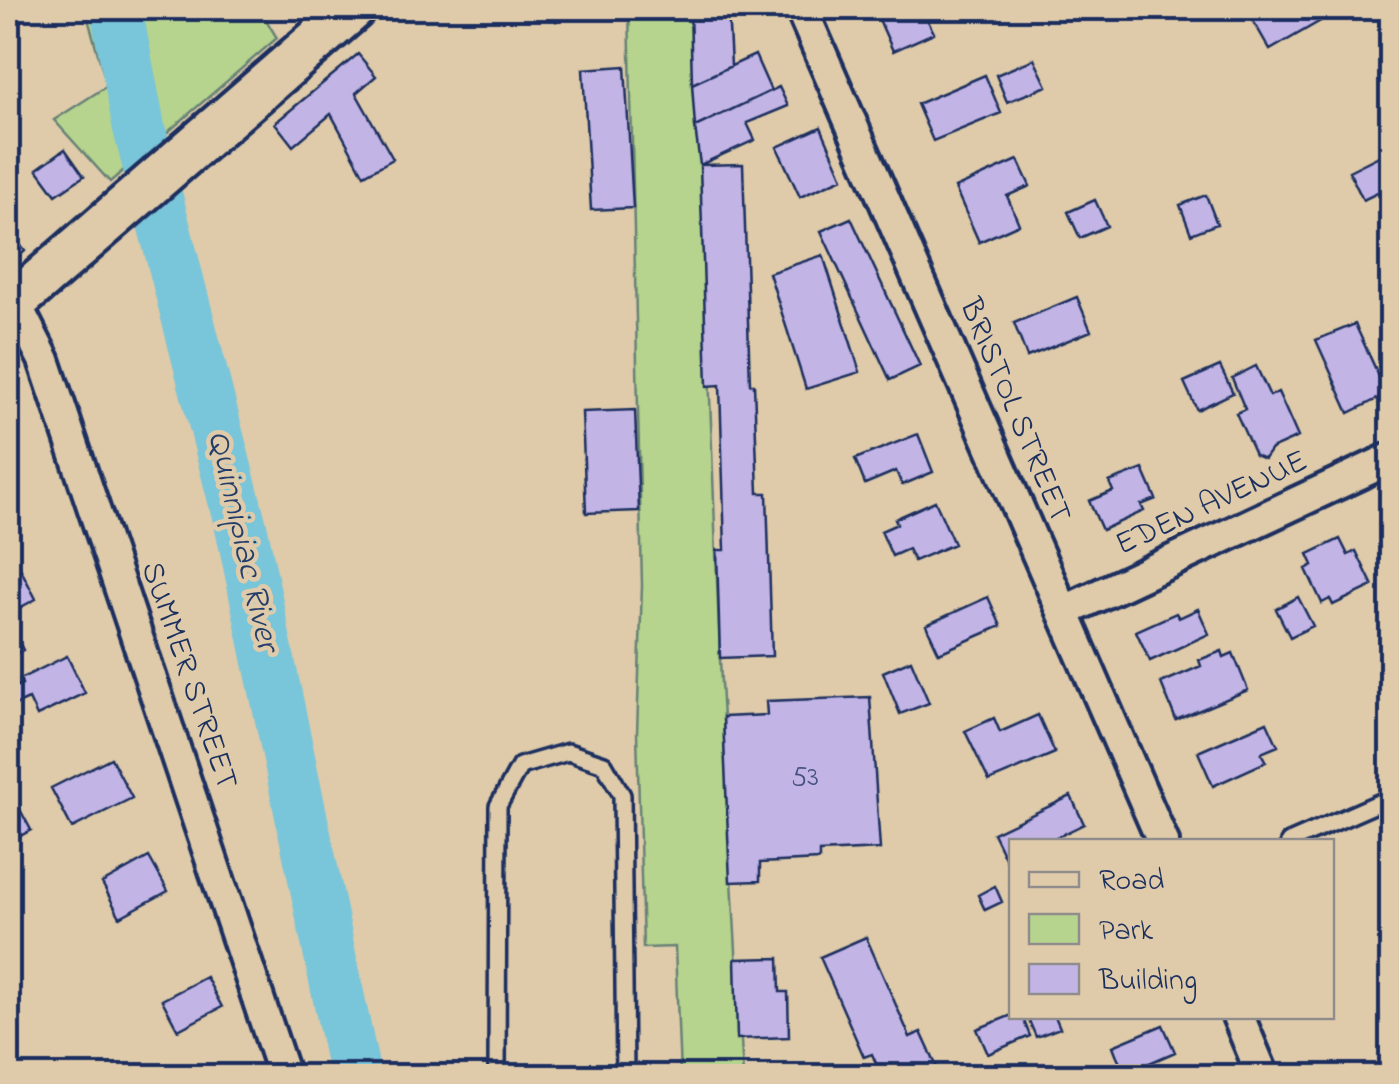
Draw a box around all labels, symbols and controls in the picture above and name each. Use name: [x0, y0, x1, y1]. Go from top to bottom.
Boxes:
street label: BRISTOL STREET: [945, 290, 1083, 531]
water label: Quinnipiac River: [192, 426, 293, 660]
street label: EDEN AVENUE: [1108, 439, 1316, 569]
street label: SUMMER STREET: [127, 556, 249, 796]
house number: 53: [791, 758, 819, 799]
legend: [1009, 839, 1334, 1019]
text: Road: [1099, 860, 1164, 904]
text: Park: [1099, 910, 1154, 954]
text: Building: [1098, 960, 1197, 1004]

